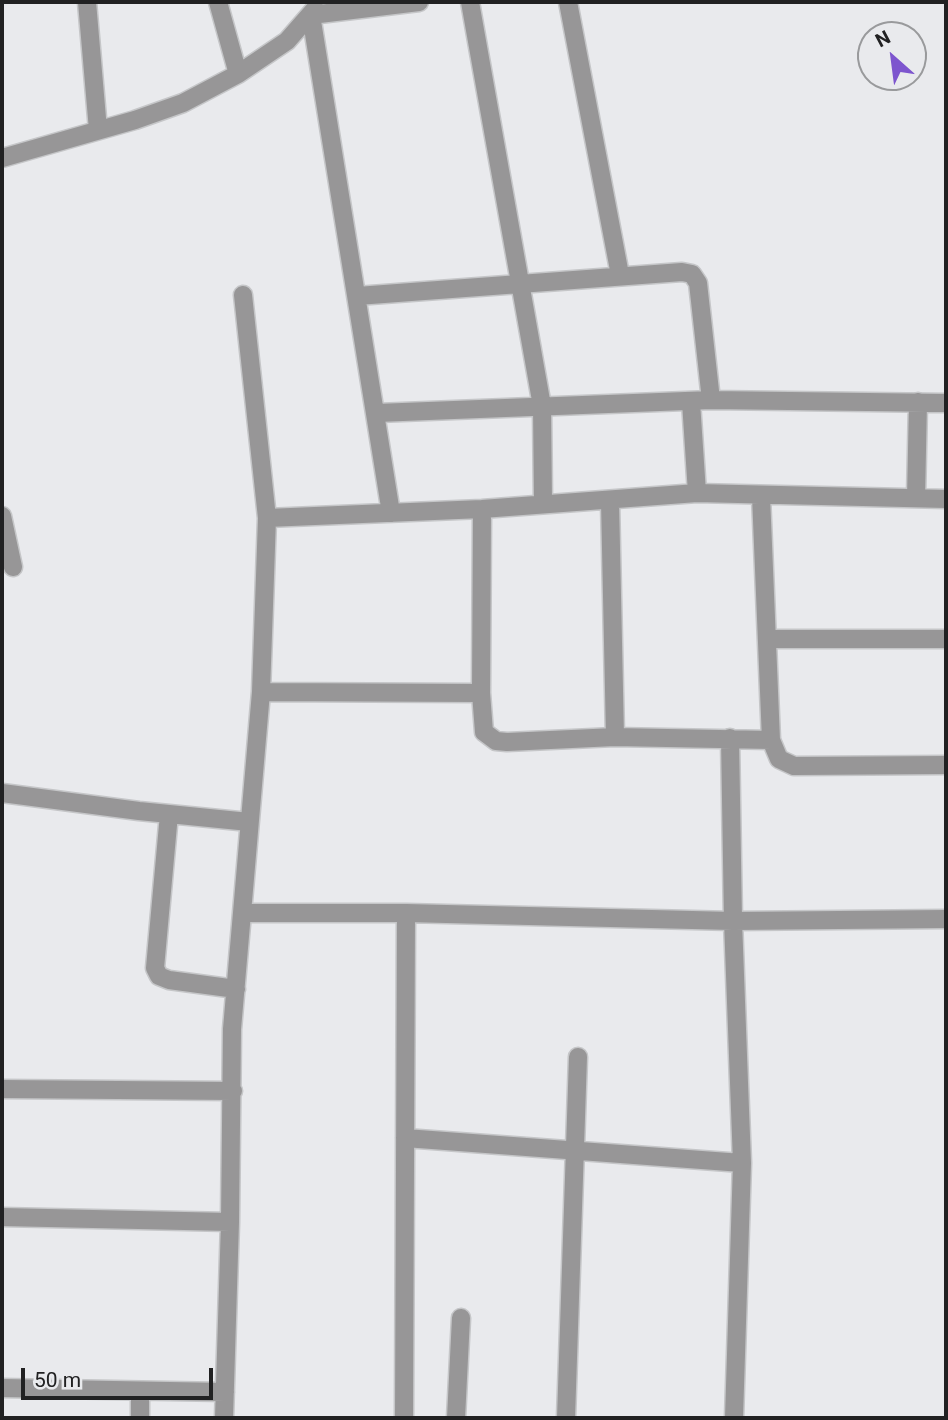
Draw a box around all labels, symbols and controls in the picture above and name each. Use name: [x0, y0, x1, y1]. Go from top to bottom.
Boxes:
north arrow: [857, 21, 927, 91]
text: N: [872, 25, 894, 52]
scale bar: [24, 1354, 217, 1398]
text: 50 m: [34, 1368, 81, 1392]

